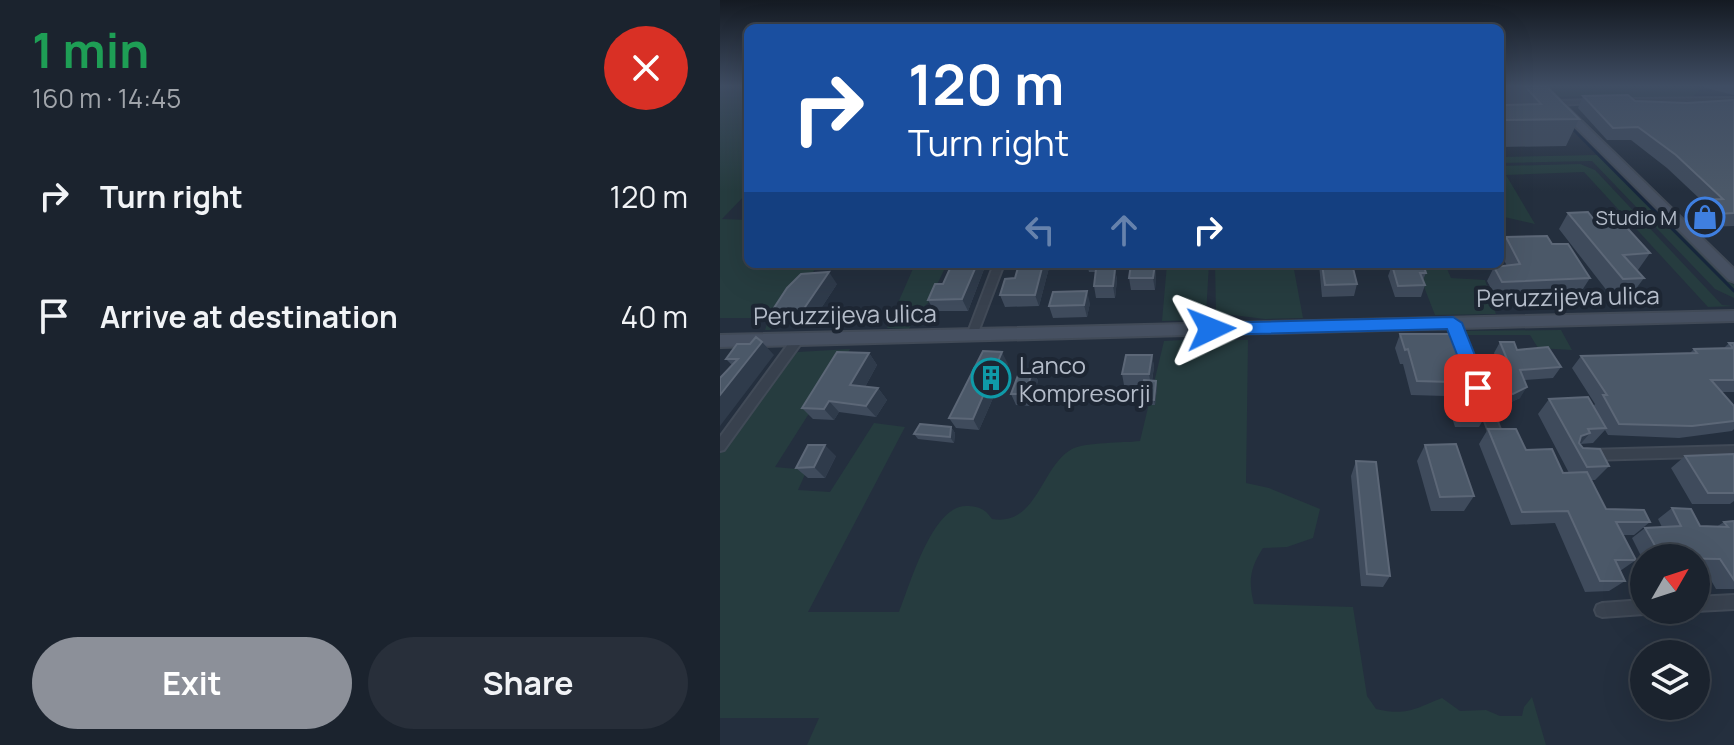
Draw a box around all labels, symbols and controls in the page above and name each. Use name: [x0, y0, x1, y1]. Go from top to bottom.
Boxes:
text: 1 min: [32, 17, 149, 82]
button: close: [604, 26, 688, 110]
text: 120 m: [908, 45, 1064, 122]
icon: right: [776, 56, 880, 160]
text: 160 m · 14:45: [32, 80, 181, 116]
text: Turn right: [908, 118, 1069, 167]
icon: right: [32, 174, 76, 218]
text: Turn right: [100, 176, 243, 217]
text: 120 m: [609, 176, 688, 217]
shop icon: Studio M: [1684, 196, 1726, 238]
place label: Studio M: [1596, 204, 1677, 231]
icon: left: [1018, 208, 1062, 252]
icon: ahead: [1102, 208, 1146, 252]
icon: right: [1186, 208, 1230, 252]
street label: Peruzzijeva ulica: [1476, 278, 1660, 314]
position arrow: [1169, 287, 1253, 371]
icon: arrive: [32, 294, 76, 338]
text: Arrive at destination: [100, 296, 398, 337]
text: 40 m: [621, 296, 688, 337]
street label: Peruzzijeva ulica: [753, 296, 937, 332]
place label: Lanco Kompresorji: [1019, 348, 1151, 409]
pin: [1444, 354, 1512, 422]
building icon: Lanco Kompresorji: [970, 357, 1012, 399]
icon: arrive: [1456, 366, 1500, 410]
north arrow: [1630, 544, 1710, 624]
map controls: [1630, 544, 1710, 720]
button: Exit: [32, 637, 352, 729]
button: Share: [368, 637, 688, 729]
button: layers: [1630, 640, 1710, 720]

